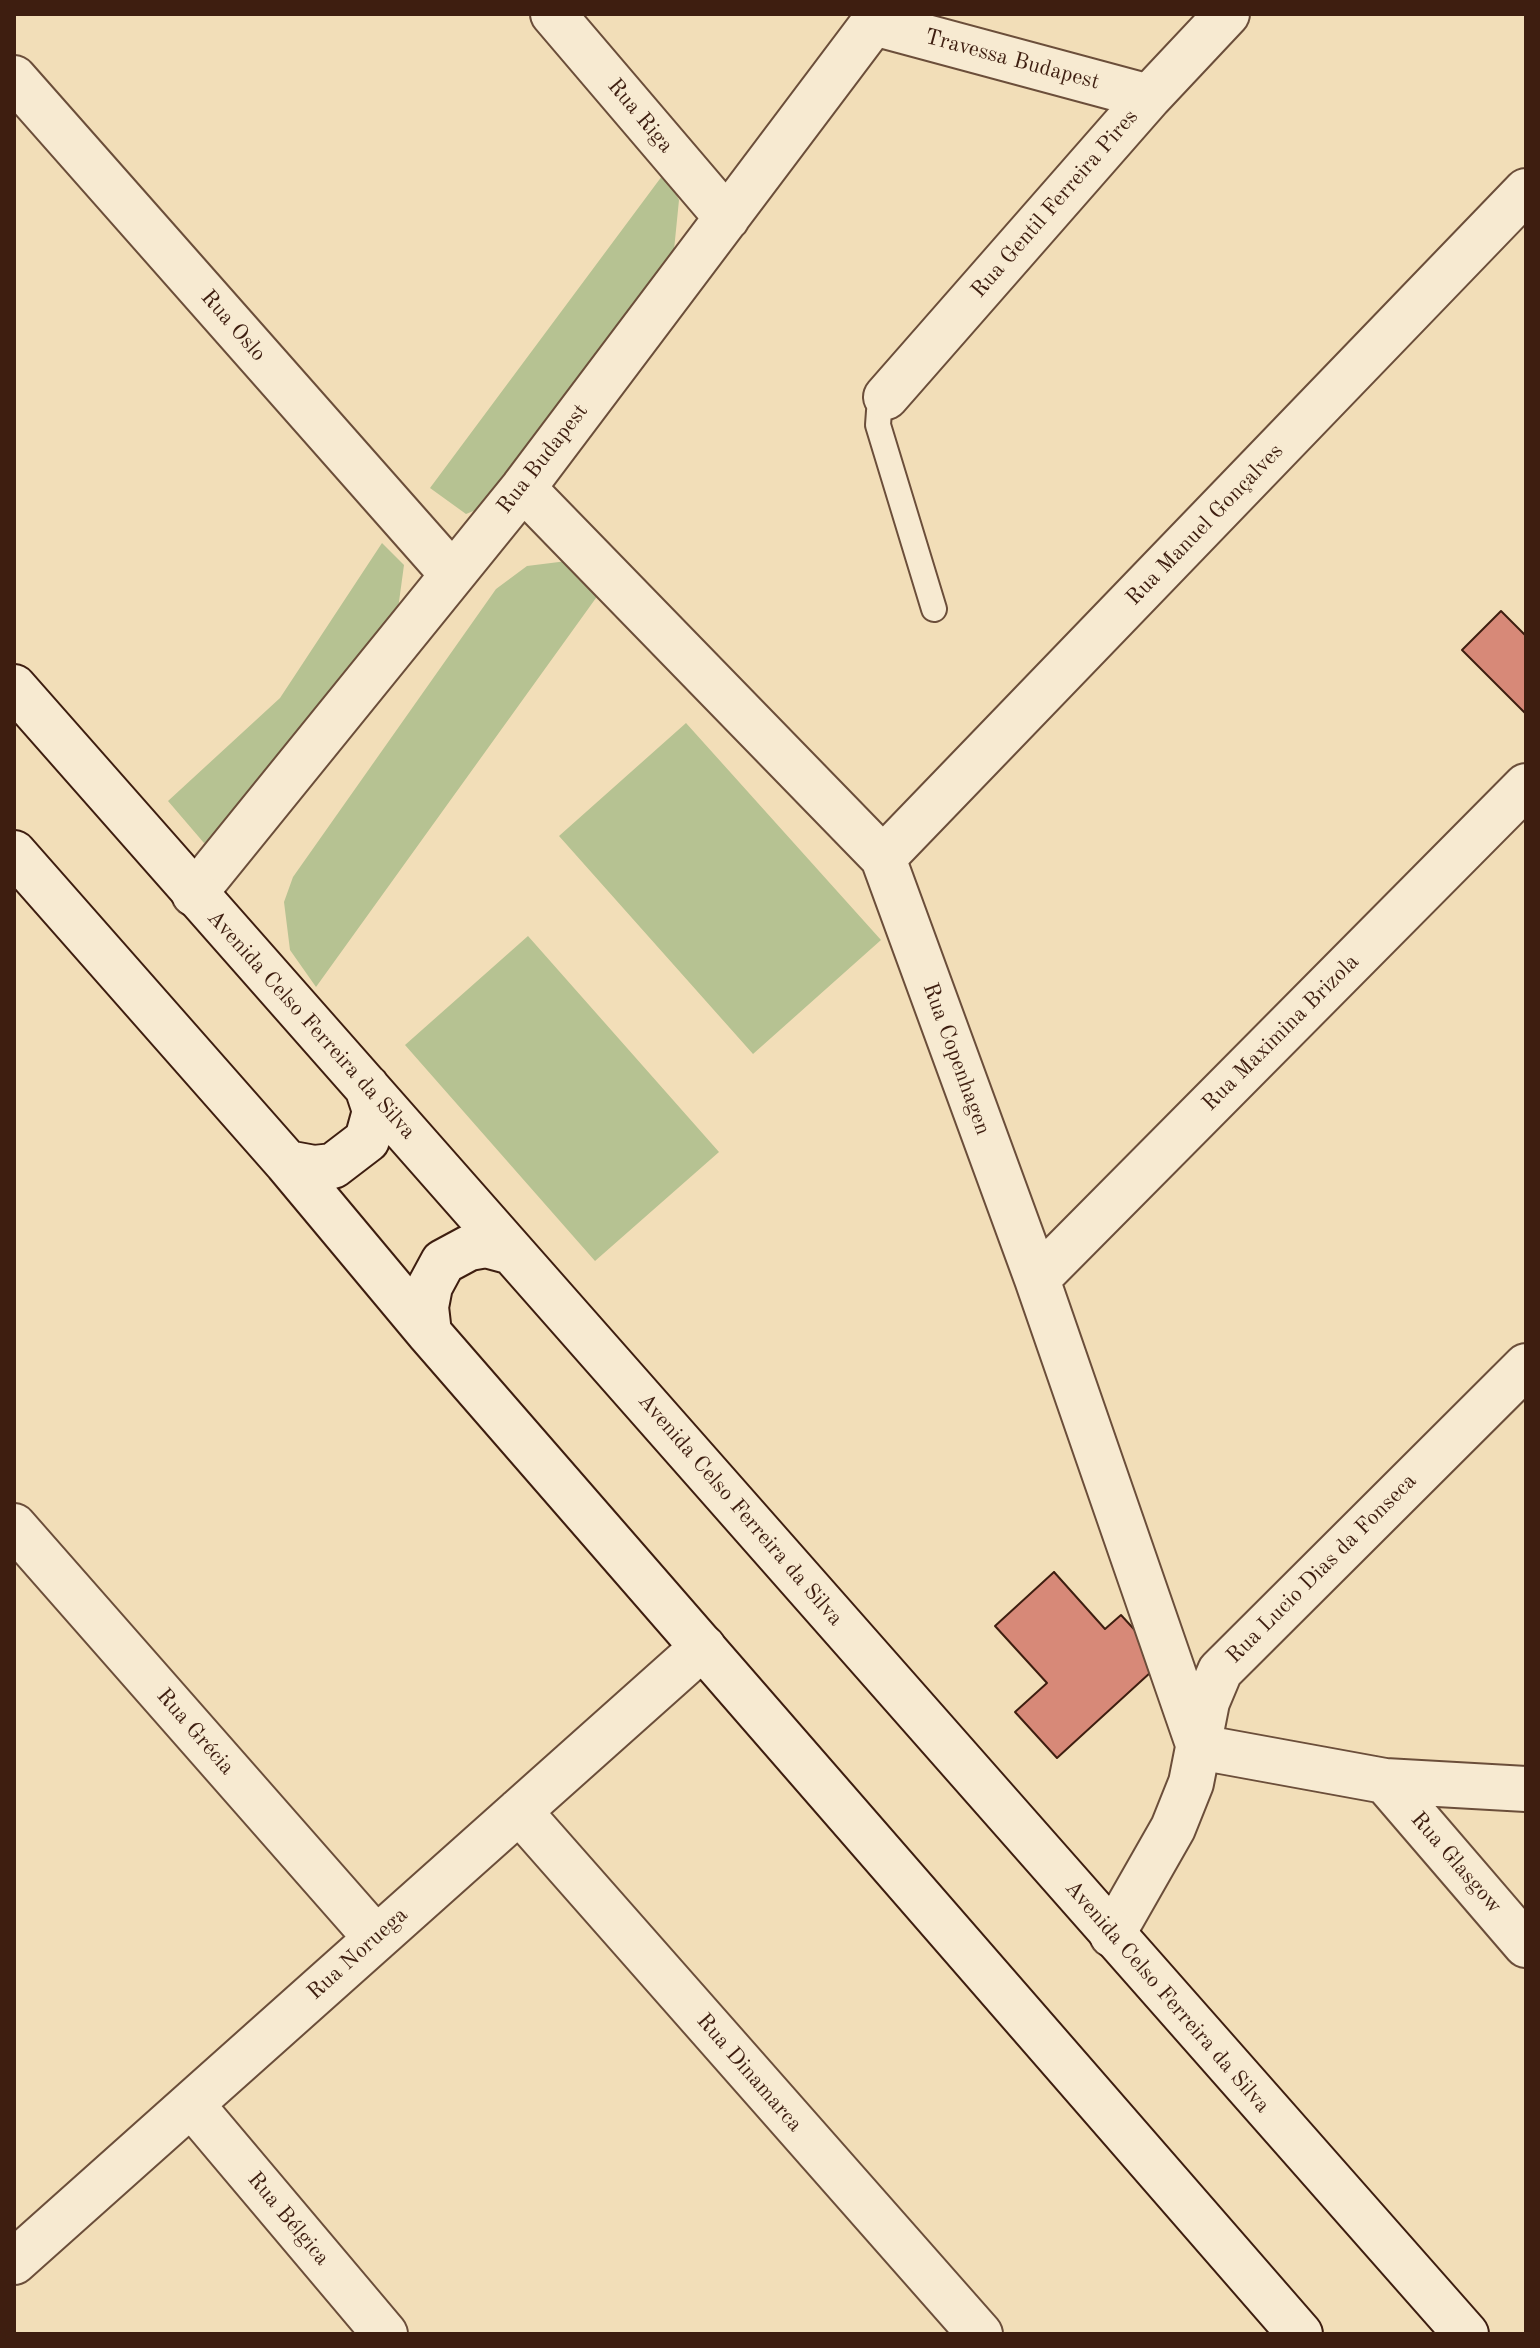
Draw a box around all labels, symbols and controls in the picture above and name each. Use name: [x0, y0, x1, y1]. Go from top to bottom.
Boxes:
street label: Travessa Budapest: [922, 24, 1102, 96]
street label: Rua Riga: [601, 73, 679, 159]
street label: Rua Gentil Ferreira Pires: [966, 104, 1144, 304]
street label: Rua Oslo: [195, 285, 271, 367]
street label: Rua Budapest: [492, 399, 594, 519]
street label: Rua Manuel Gonçalves: [1121, 439, 1289, 611]
street label: Avenida Celso Ferreira da Silva: [201, 905, 421, 1145]
street label: Rua Maximina Brizola: [1197, 949, 1365, 1117]
street label: Rua Copenhagen: [916, 979, 996, 1139]
street label: Avenida Celso Ferreira da Silva: [632, 1388, 848, 1632]
street label: Rua Lucio Dias da Fonseca: [1221, 1468, 1423, 1670]
street label: Rua Grécia: [150, 1683, 240, 1781]
street label: Rua Glasgow: [1405, 1807, 1507, 1919]
street label: Avenida Celso Ferreira da Silva: [1059, 1875, 1275, 2119]
street label: Rua Noruega: [302, 1902, 414, 2006]
street label: Rua Dinamarca: [690, 2008, 808, 2138]
street label: Rua Bélgica: [241, 2167, 335, 2271]

